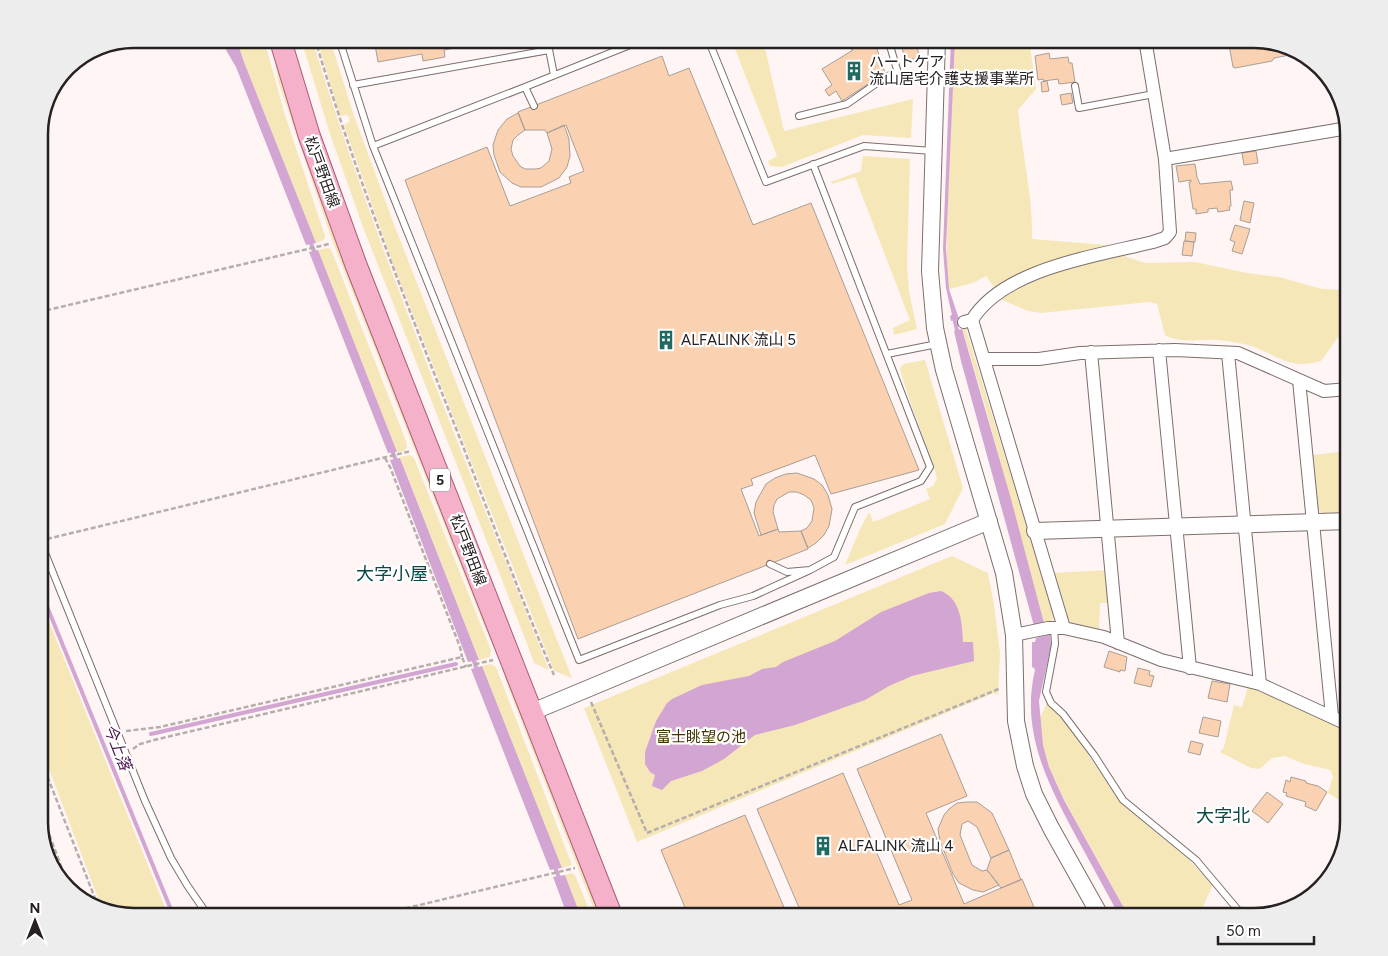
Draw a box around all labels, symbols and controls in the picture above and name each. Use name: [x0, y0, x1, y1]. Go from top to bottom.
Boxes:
place label: ハートケア 流山居宅介護支援事業所: [869, 53, 1034, 88]
building icon: ハートケア 流山居宅介護支援事業所: [843, 60, 865, 82]
street label: 松戸野田線: [301, 134, 343, 210]
building icon: ALFALINK 流山 5: [655, 329, 677, 351]
place label: ALFALINK 流山 5: [681, 331, 796, 349]
road number: 5: [430, 468, 450, 492]
street label: 松戸野田線: [446, 512, 490, 588]
district label: 大字小屋: [356, 563, 428, 585]
water label: 今上落: [100, 721, 136, 776]
park label: 富士眺望の池: [656, 728, 746, 746]
district label: 大字北: [1196, 805, 1250, 827]
building icon: ALFALINK 流山 4: [812, 835, 834, 857]
place label: ALFALINK 流山 4: [838, 837, 954, 855]
north arrow: [10, 896, 60, 946]
text: N: [30, 900, 40, 917]
scale bar: [1218, 914, 1314, 946]
text: 50 m: [1226, 922, 1261, 940]

